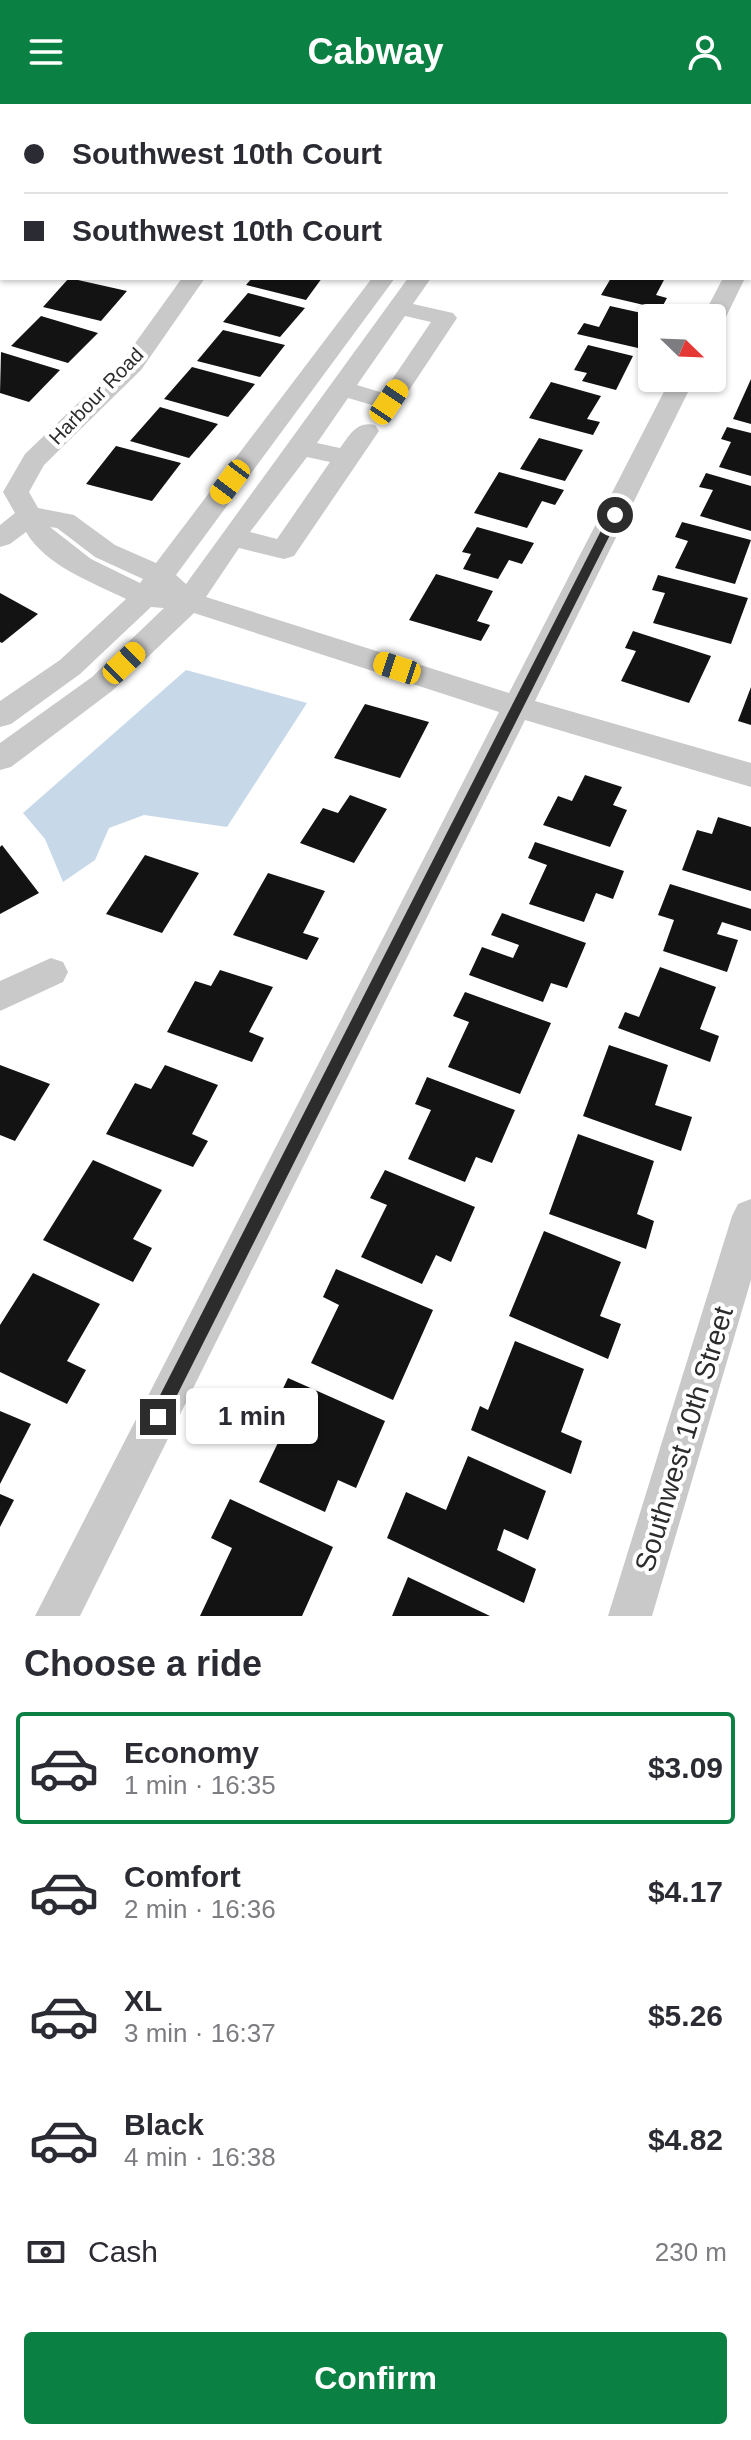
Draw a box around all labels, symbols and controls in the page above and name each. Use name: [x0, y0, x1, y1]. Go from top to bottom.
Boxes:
icon: menu: [24, 30, 68, 74]
icon: person: [683, 30, 727, 74]
text: Cabway: [307, 31, 444, 72]
text: Southwest 10th Court: [72, 137, 382, 170]
text: Southwest 10th Court: [72, 214, 382, 247]
north arrow: [638, 304, 726, 392]
map controls: [638, 304, 726, 392]
street label: Harbour Road: [44, 343, 148, 449]
car: [366, 375, 412, 429]
car: [206, 456, 254, 508]
route start: [597, 497, 633, 533]
car: [98, 638, 150, 688]
car: [370, 649, 424, 687]
street label: Southwest 10th Street: [629, 1303, 739, 1575]
callout: 1 min: [186, 1389, 318, 1445]
route end: [140, 1399, 176, 1435]
text: 1 min: [218, 1401, 286, 1431]
text: Choose a ride: [24, 1643, 262, 1684]
icon: car: [28, 1732, 100, 1804]
text: Economy: [124, 1736, 259, 1769]
text: $3.09: [648, 1751, 723, 1784]
text: 1 min · 16:35: [124, 1770, 276, 1800]
icon: car: [28, 1856, 100, 1928]
text: Comfort: [124, 1860, 241, 1893]
text: $4.17: [648, 1875, 723, 1908]
text: 2 min · 16:36: [124, 1894, 276, 1924]
icon: car: [28, 1980, 100, 2052]
text: XL: [124, 1984, 162, 2017]
text: $5.26: [648, 1999, 723, 2032]
text: 3 min · 16:37: [124, 2018, 276, 2048]
icon: car: [28, 2104, 100, 2176]
text: Black: [124, 2108, 204, 2141]
text: $4.82: [648, 2123, 723, 2156]
text: 4 min · 16:38: [124, 2142, 276, 2172]
icon: cash: [24, 2230, 68, 2274]
text: Cash: [88, 2235, 158, 2268]
text: 230 m: [655, 2237, 727, 2267]
button: Confirm: [24, 2332, 727, 2424]

